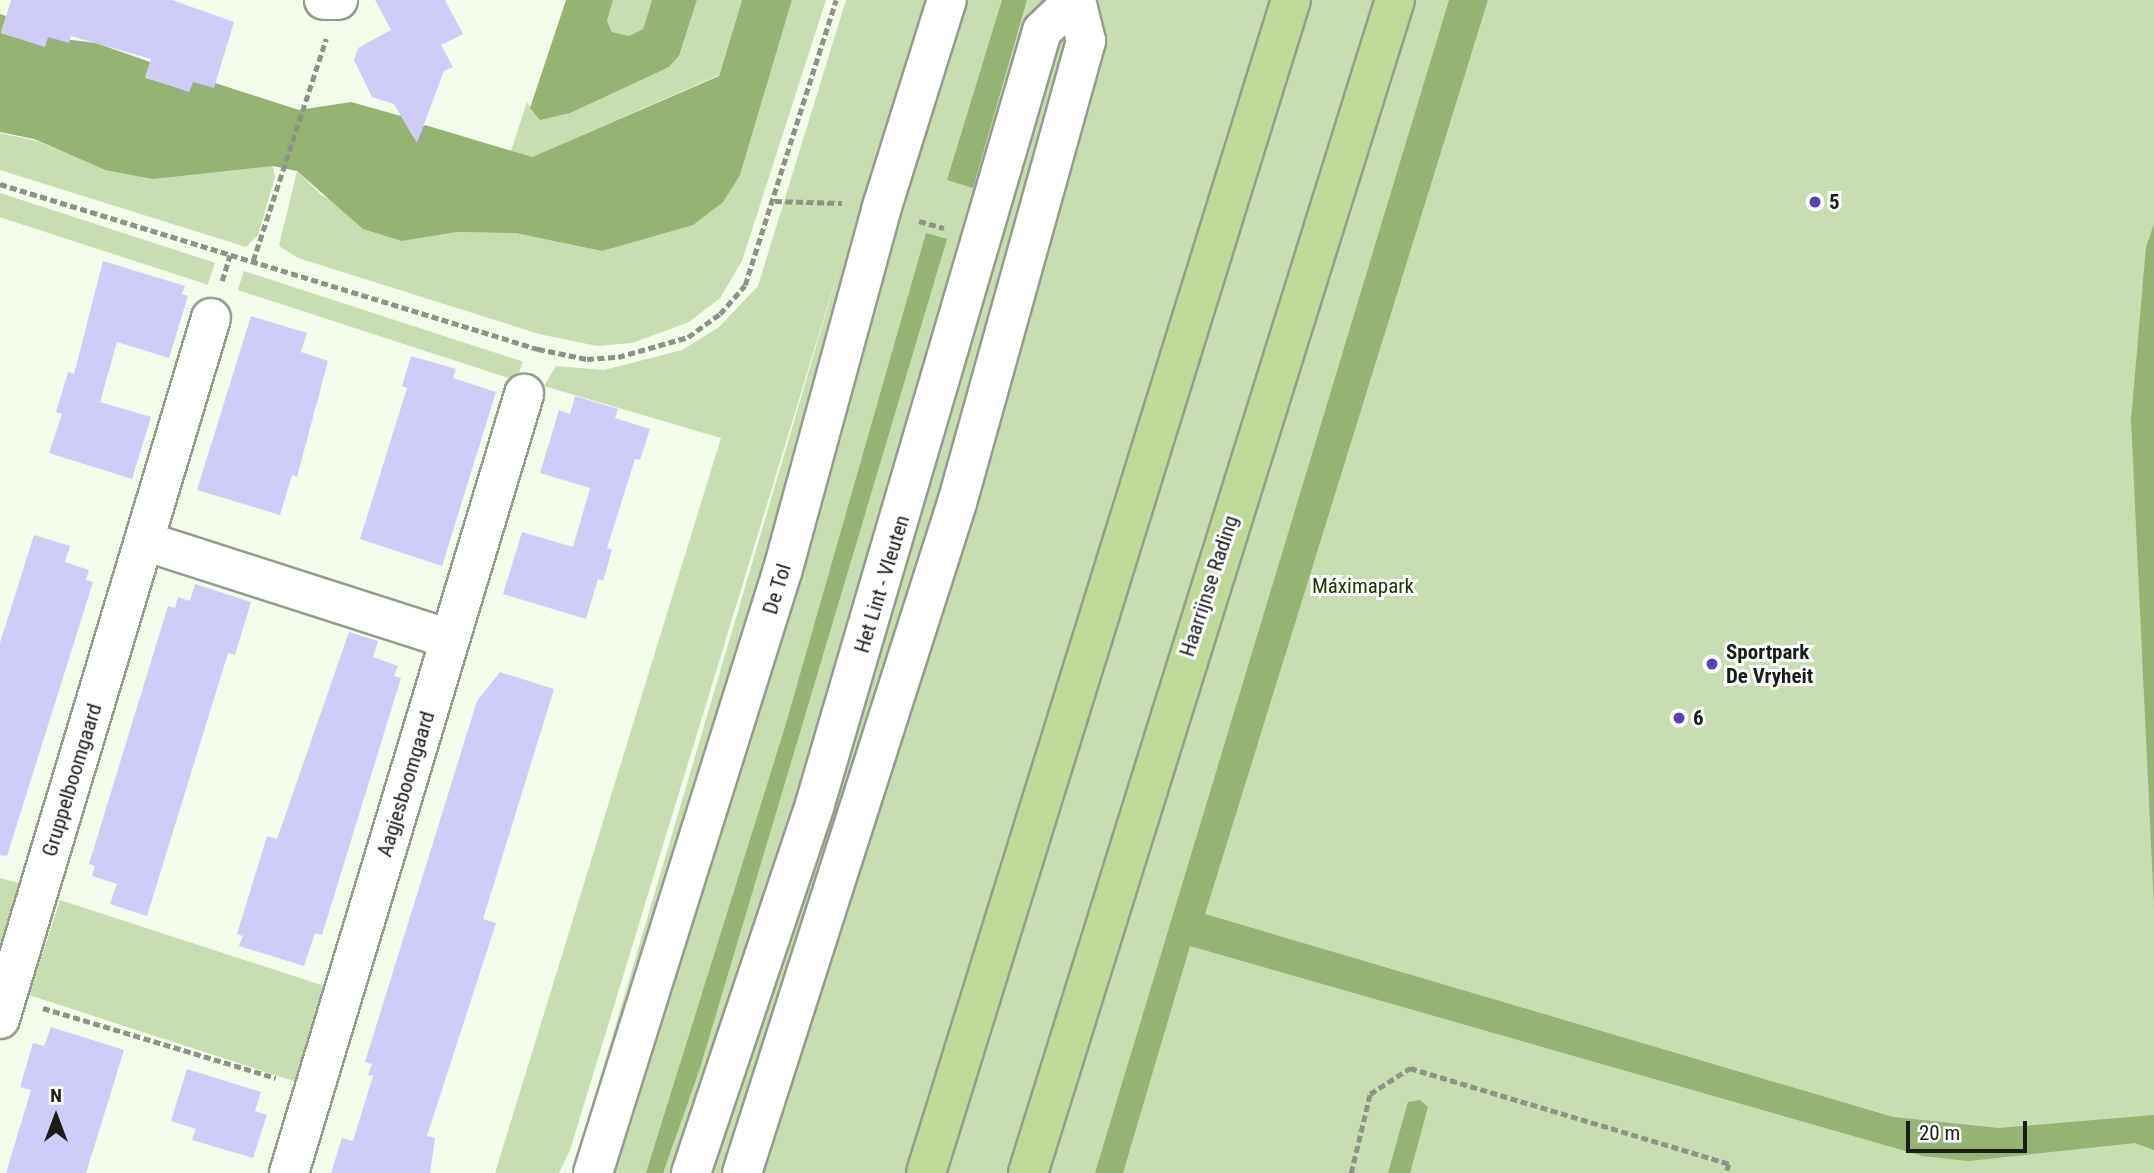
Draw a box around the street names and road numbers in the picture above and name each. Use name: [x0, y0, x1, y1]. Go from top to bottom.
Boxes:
street label: Het Lint - Vleuten: [849, 512, 915, 656]
street label: Haarrijnse Rading: [1174, 512, 1244, 660]
street label: De Tol: [757, 560, 797, 618]
street label: Gruppelboomgaard: [37, 700, 107, 860]
street label: Aagjesboomgaard: [372, 708, 440, 860]

